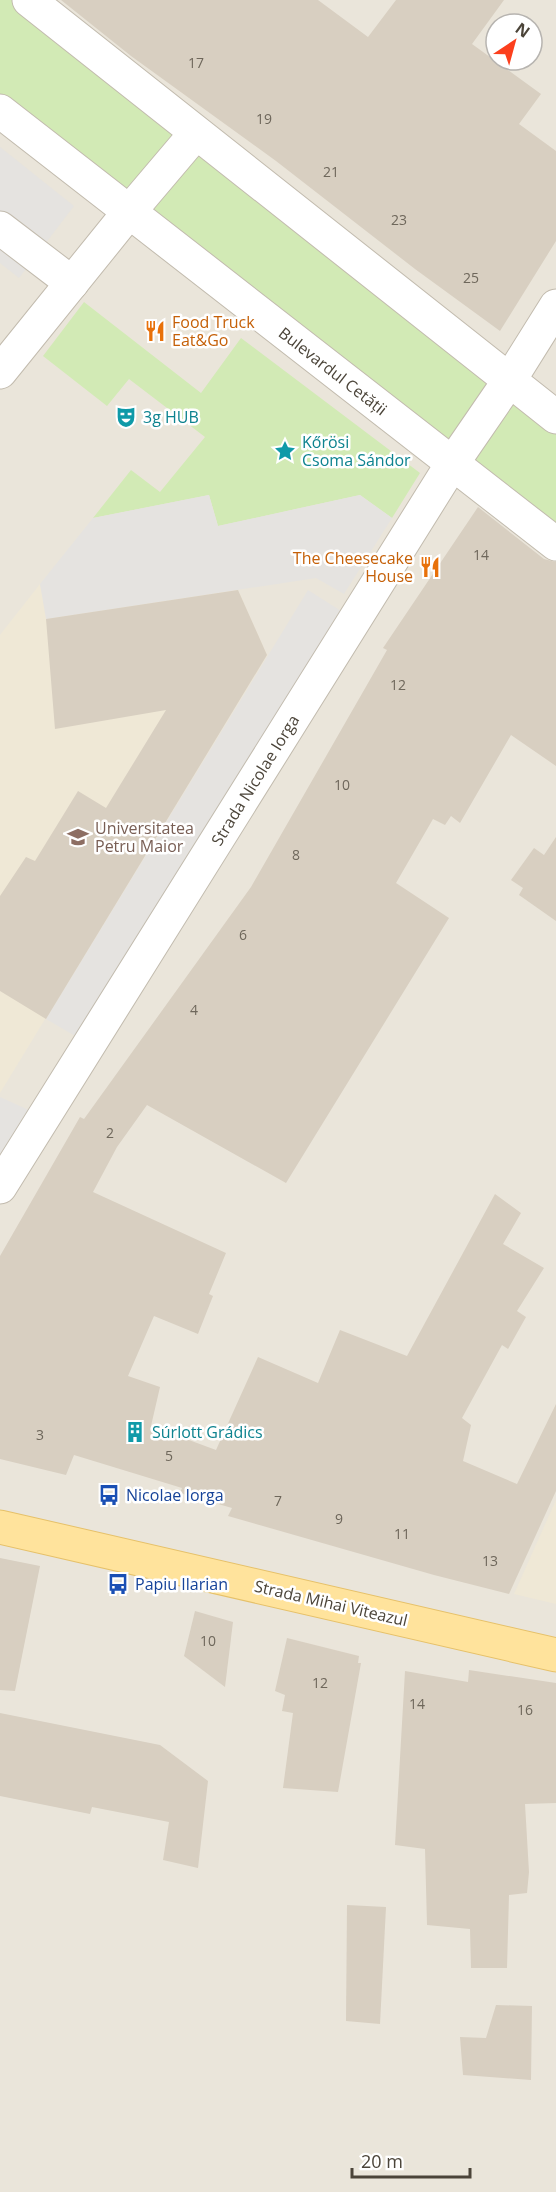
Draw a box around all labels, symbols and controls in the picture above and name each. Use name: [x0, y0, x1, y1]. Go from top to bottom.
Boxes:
north arrow: [484, 12, 544, 72]
text: N: [511, 17, 535, 43]
house number: 17: [188, 53, 204, 72]
house number: 19: [256, 109, 272, 128]
house number: 21: [323, 162, 339, 181]
house number: 23: [391, 210, 407, 229]
house number: 25: [463, 268, 479, 287]
place label: Food Truck Eat&Go: [172, 311, 255, 351]
restaurant icon: Food Truck Eat&Go: [143, 319, 167, 343]
street label: Bulevardul Cetății: [274, 322, 392, 420]
theatre icon: 3g HUB: [114, 405, 138, 429]
place label: 3g HUB: [143, 406, 199, 428]
place label: Kőrösi Csoma Sándor: [302, 431, 411, 471]
place icon: Kőrösi Csoma Sándor: [273, 439, 297, 463]
house number: 14: [473, 545, 489, 564]
place label: The Cheesecake House: [293, 547, 413, 587]
restaurant icon: The Cheesecake House: [418, 555, 442, 579]
house number: 12: [390, 675, 406, 694]
street label: Strada Nicolae Iorga: [206, 710, 304, 850]
house number: 10: [334, 775, 350, 794]
place label: Universitatea Petru Maior: [95, 817, 194, 857]
school or university icon: Universitatea Petru Maior: [66, 825, 90, 849]
house number: 8: [292, 845, 300, 864]
house number: 6: [239, 925, 247, 944]
house number: 4: [190, 1000, 198, 1019]
house number: 2: [106, 1123, 114, 1142]
building icon: Súrlott Grádics: [123, 1420, 147, 1444]
place label: Súrlott Grádics: [152, 1421, 263, 1443]
house number: 3: [36, 1425, 44, 1444]
house number: 5: [165, 1446, 173, 1465]
bus stop icon: Nicolae Iorga: [97, 1483, 121, 1507]
place label: Nicolae Iorga: [126, 1484, 224, 1506]
house number: 7: [274, 1491, 282, 1510]
house number: 9: [335, 1509, 343, 1528]
house number: 11: [394, 1524, 410, 1543]
house number: 13: [482, 1551, 498, 1570]
bus stop icon: Papiu Ilarian: [106, 1572, 130, 1596]
place label: Papiu Ilarian: [135, 1573, 228, 1595]
street label: Strada Mihai Viteazul: [252, 1575, 410, 1631]
house number: 10: [200, 1631, 216, 1650]
house number: 12: [312, 1673, 328, 1692]
house number: 14: [409, 1694, 425, 1713]
house number: 16: [517, 1700, 533, 1719]
scale bar: [352, 2141, 470, 2179]
text: 20 m: [361, 2149, 403, 2173]

